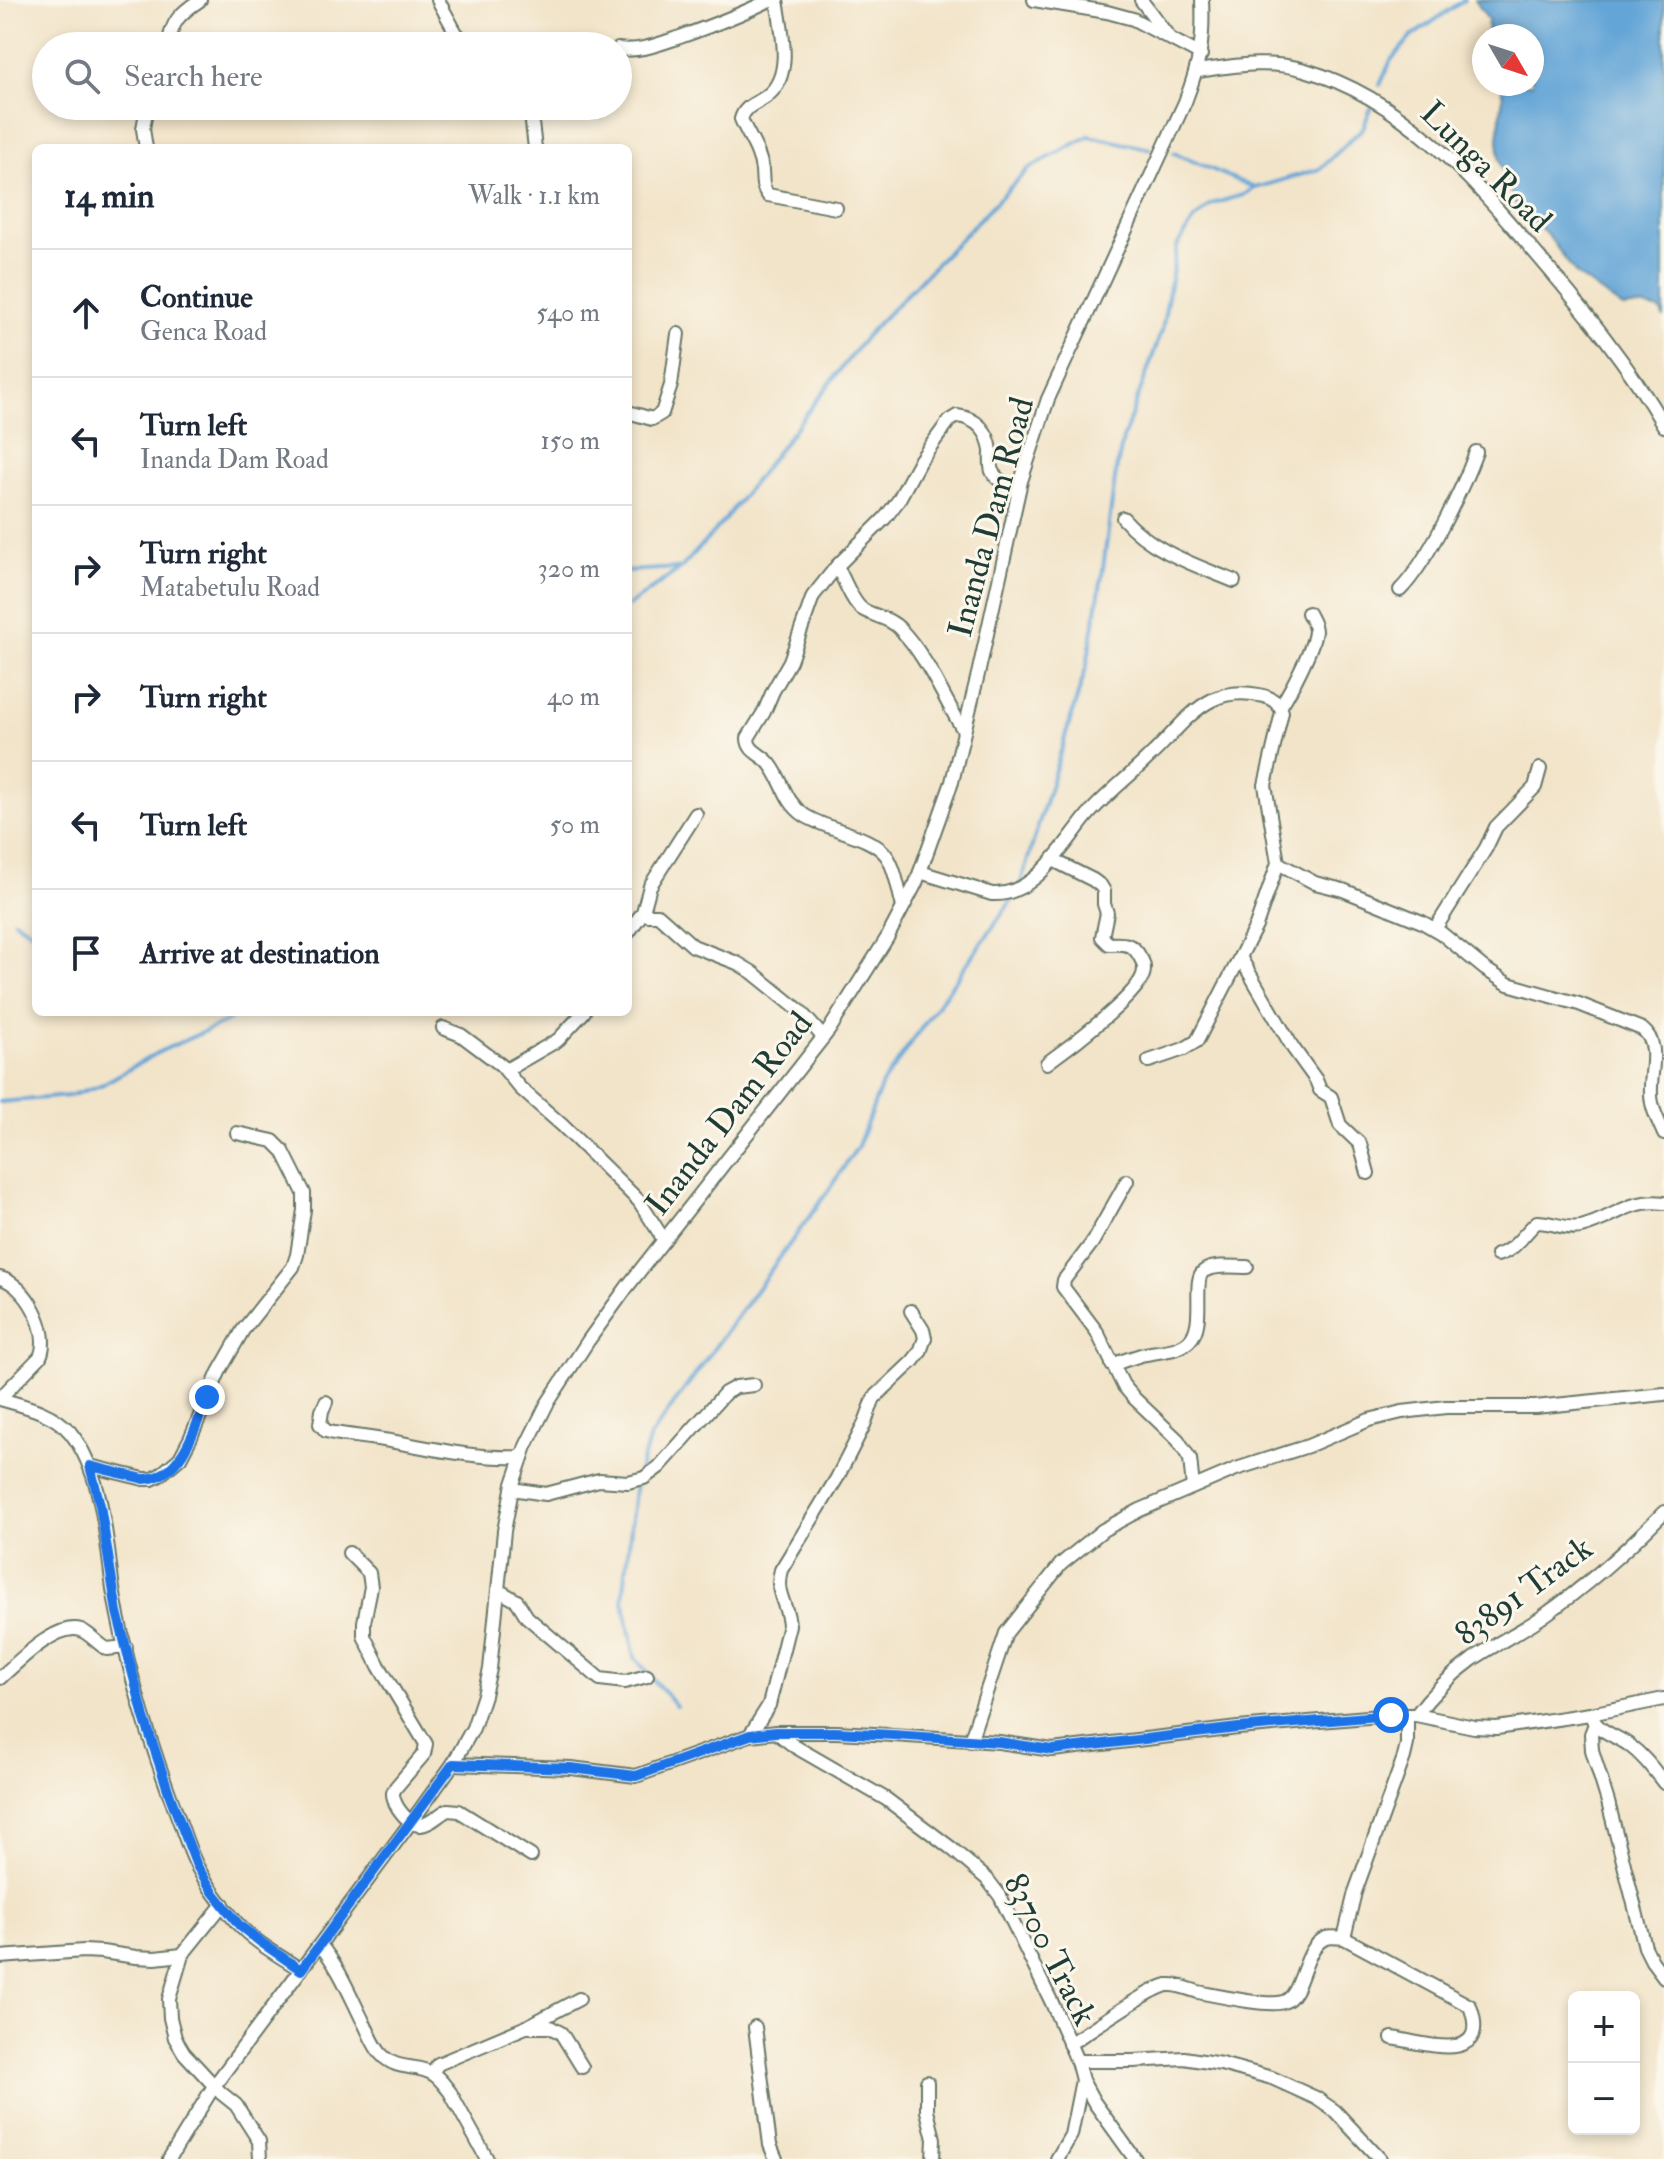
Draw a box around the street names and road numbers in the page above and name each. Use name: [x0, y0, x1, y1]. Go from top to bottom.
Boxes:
street label: Lunga Road: [1411, 92, 1561, 242]
street label: Inanda Dam Road: [939, 392, 1044, 642]
street label: Inanda Dam Road: [636, 1003, 822, 1224]
street label: 83891 Track: [1447, 1527, 1601, 1656]
street label: 83700 Track: [993, 1867, 1106, 2033]

